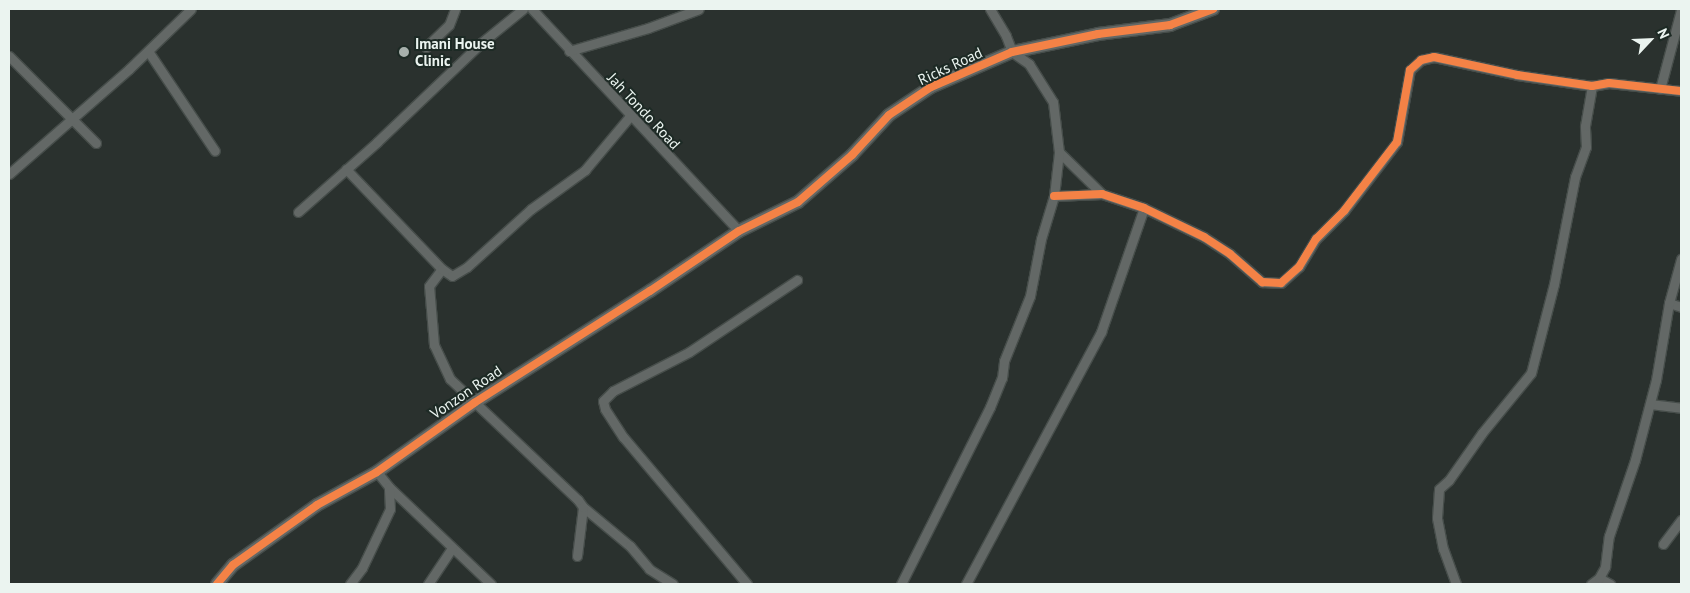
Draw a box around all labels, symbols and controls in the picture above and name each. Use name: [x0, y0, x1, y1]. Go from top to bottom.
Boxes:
north arrow: [1625, 15, 1675, 65]
text: N: [1653, 26, 1674, 42]
place label: Imani House Clinic: [415, 34, 495, 69]
street label: Ricks Road: [915, 43, 985, 89]
marker: Imani House Clinic: [397, 45, 411, 59]
street label: Jah Tondo Road: [604, 69, 684, 153]
street label: Vonzon Road: [427, 362, 505, 422]

